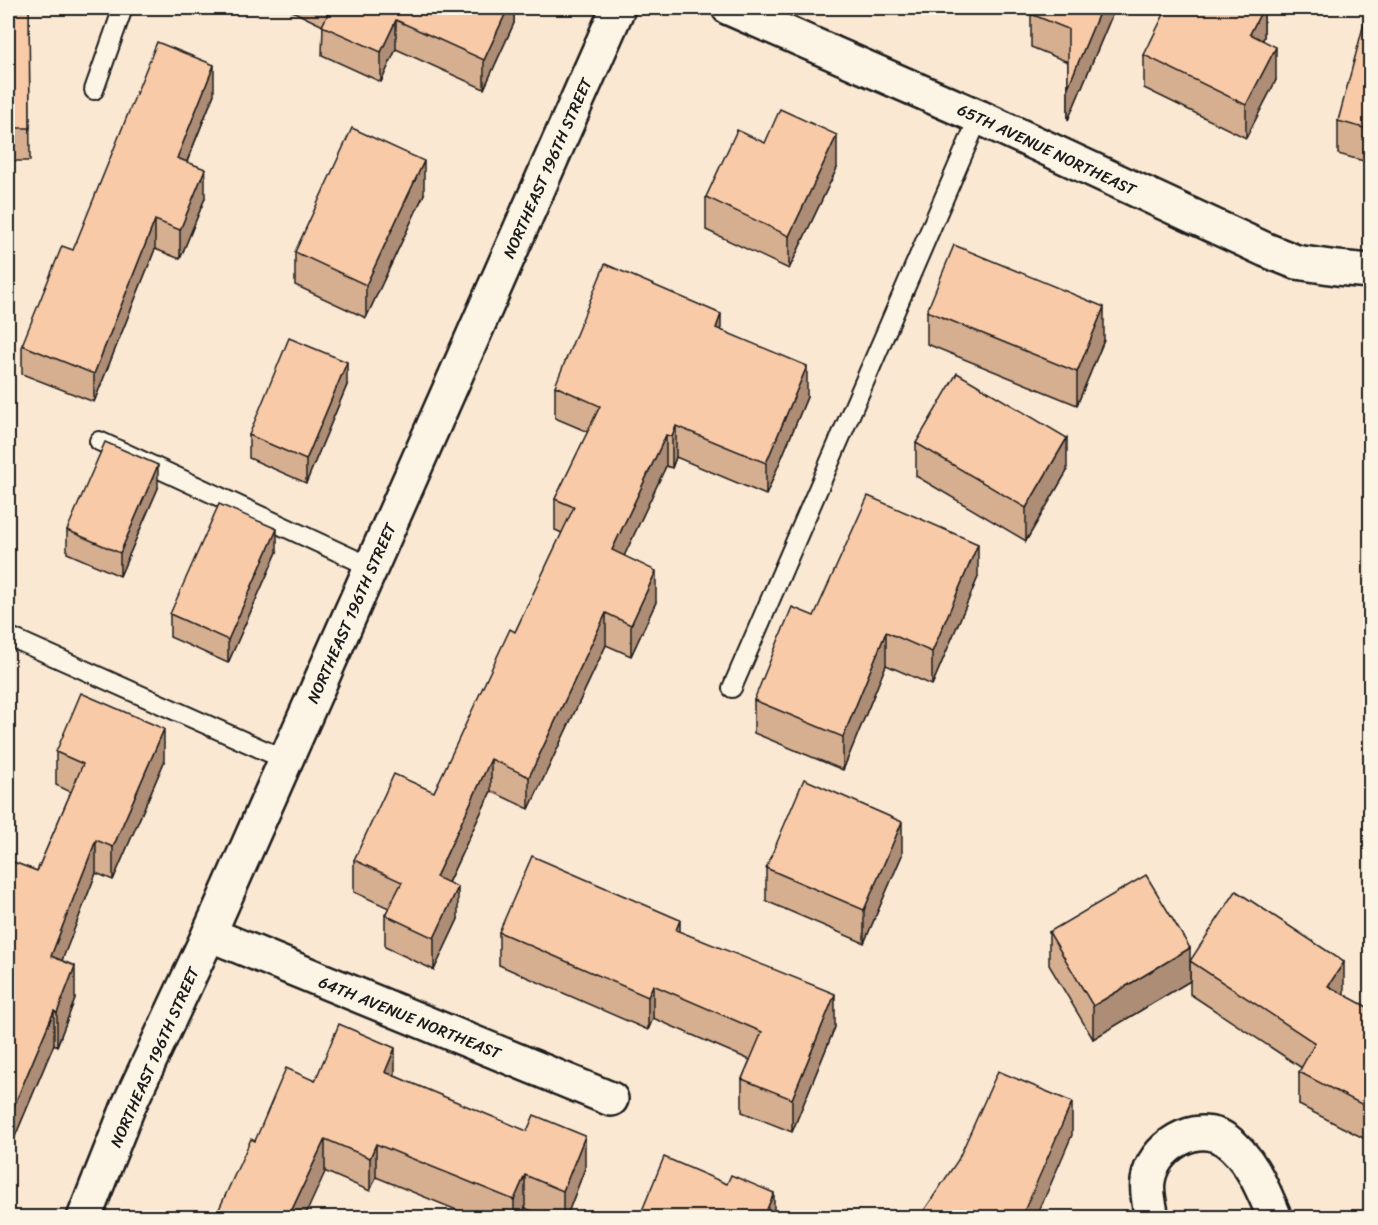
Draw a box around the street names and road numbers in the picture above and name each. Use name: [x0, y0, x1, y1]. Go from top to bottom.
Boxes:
street label: NORTHEAST 196TH STREET: [495, 72, 601, 263]
street label: 65TH AVENUE NORTHEAST: [952, 95, 1142, 204]
street label: NORTHEAST 196TH STREET: [299, 517, 405, 708]
street label: NORTHEAST 196TH STREET: [102, 961, 208, 1152]
street label: 64TH AVENUE NORTHEAST: [314, 968, 507, 1068]

